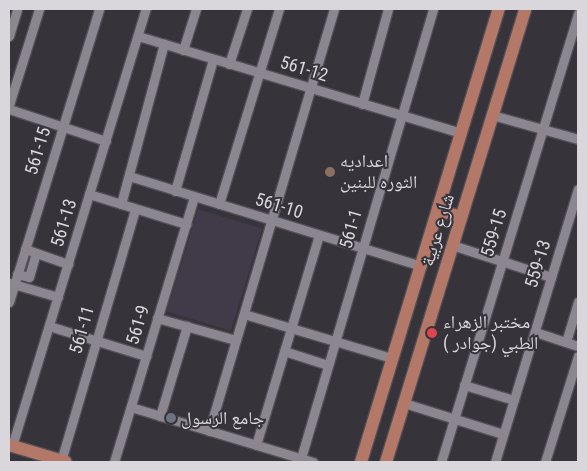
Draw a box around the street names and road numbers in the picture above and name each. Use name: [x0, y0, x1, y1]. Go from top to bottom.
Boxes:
street label: 561-12: [277, 52, 331, 86]
street label: 561-15: [21, 124, 55, 178]
street label: 561-10: [252, 189, 306, 223]
street label: شارع عربية: [417, 191, 459, 269]
street label: 561-13: [47, 196, 81, 250]
street label: 559-15: [477, 206, 511, 260]
street label: 561-1: [335, 207, 367, 251]
street label: 559-13: [521, 237, 555, 291]
street label: 561-9: [122, 303, 154, 347]
street label: 561-11: [65, 304, 99, 356]

